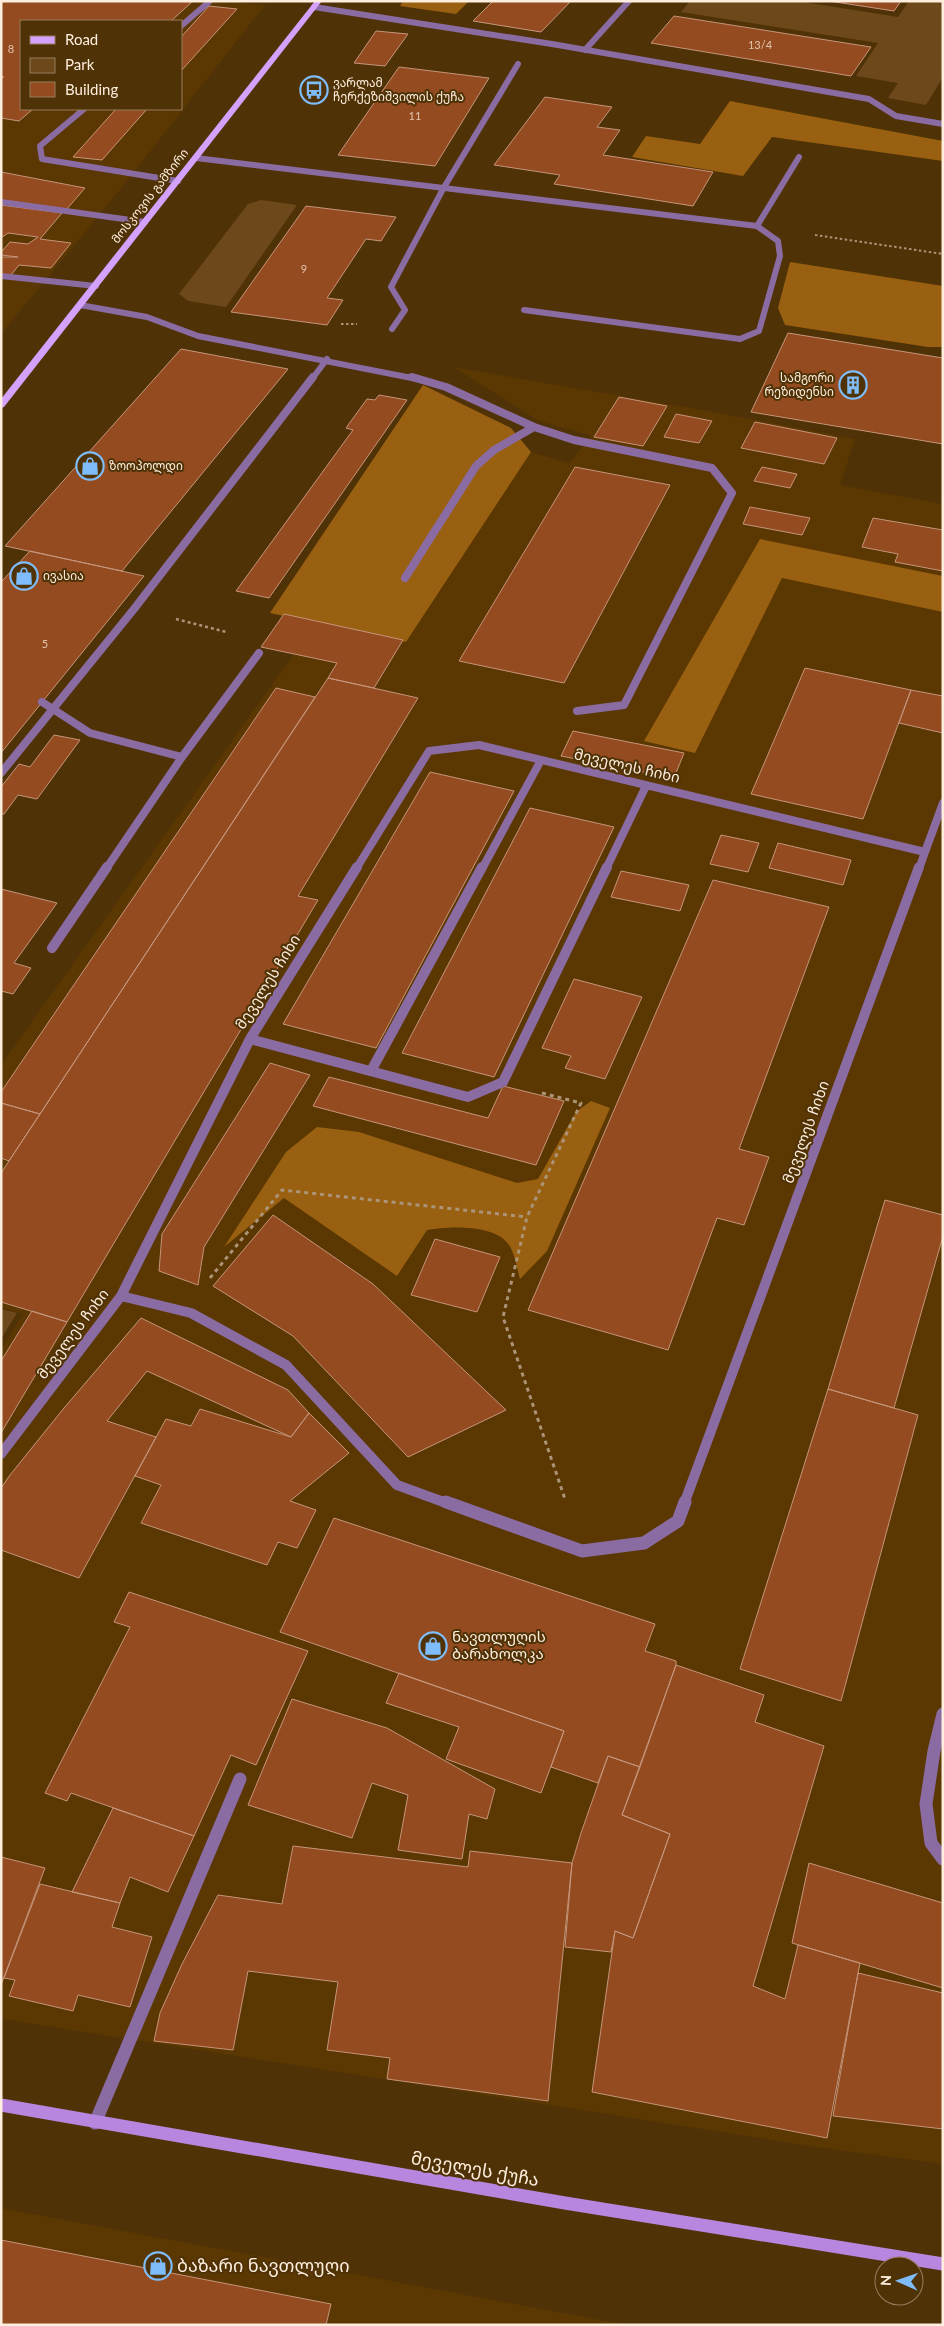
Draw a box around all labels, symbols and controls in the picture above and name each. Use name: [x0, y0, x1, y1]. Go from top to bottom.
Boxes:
legend: [20, 20, 182, 110]
text: Road: [65, 30, 98, 48]
house number: 13/4: [748, 38, 773, 51]
house number: 8: [8, 42, 14, 55]
text: Park: [65, 55, 95, 73]
bus stop icon: ვარლამ ჩერქეზიშვილის ქუჩა: [299, 75, 329, 105]
place label: ვარლამ ჩერქეზიშვილის ქუჩა: [333, 75, 464, 105]
text: Building: [65, 80, 118, 98]
house number: 11: [409, 109, 421, 122]
street label: მოსკოვის გამზირი: [108, 145, 191, 246]
house number: 9: [301, 262, 307, 275]
place label: სამგორი რეზიდენსი: [764, 370, 834, 400]
building icon: სამგორი რეზიდენსი: [838, 370, 868, 400]
shop icon: ზოოპოლდი: [75, 451, 105, 481]
place label: ზოოპოლდი: [109, 458, 183, 474]
shop icon: ივასია: [9, 561, 39, 591]
place label: ივასია: [43, 568, 84, 583]
house number: 5: [42, 637, 48, 650]
street label: მეველეს ჩიხი: [572, 744, 682, 787]
street label: მეველეს ჩიხი: [231, 931, 304, 1033]
street label: მეველეს ჩიხი: [778, 1078, 833, 1186]
street label: მეველეს ჩიხი: [32, 1285, 113, 1383]
place label: ნავთლუღის ბარახოლკა: [452, 1627, 546, 1663]
shop icon: ნავთლუღის ბარახოლკა: [418, 1631, 448, 1661]
street label: მეველეს ქუჩა: [409, 2146, 541, 2191]
shop icon: ბაზარი ნავთლუღი: [143, 2251, 173, 2281]
place label: ბაზარი ნავთლუღი: [177, 2254, 349, 2277]
north arrow: [874, 2256, 924, 2306]
text: N: [877, 2275, 894, 2286]

